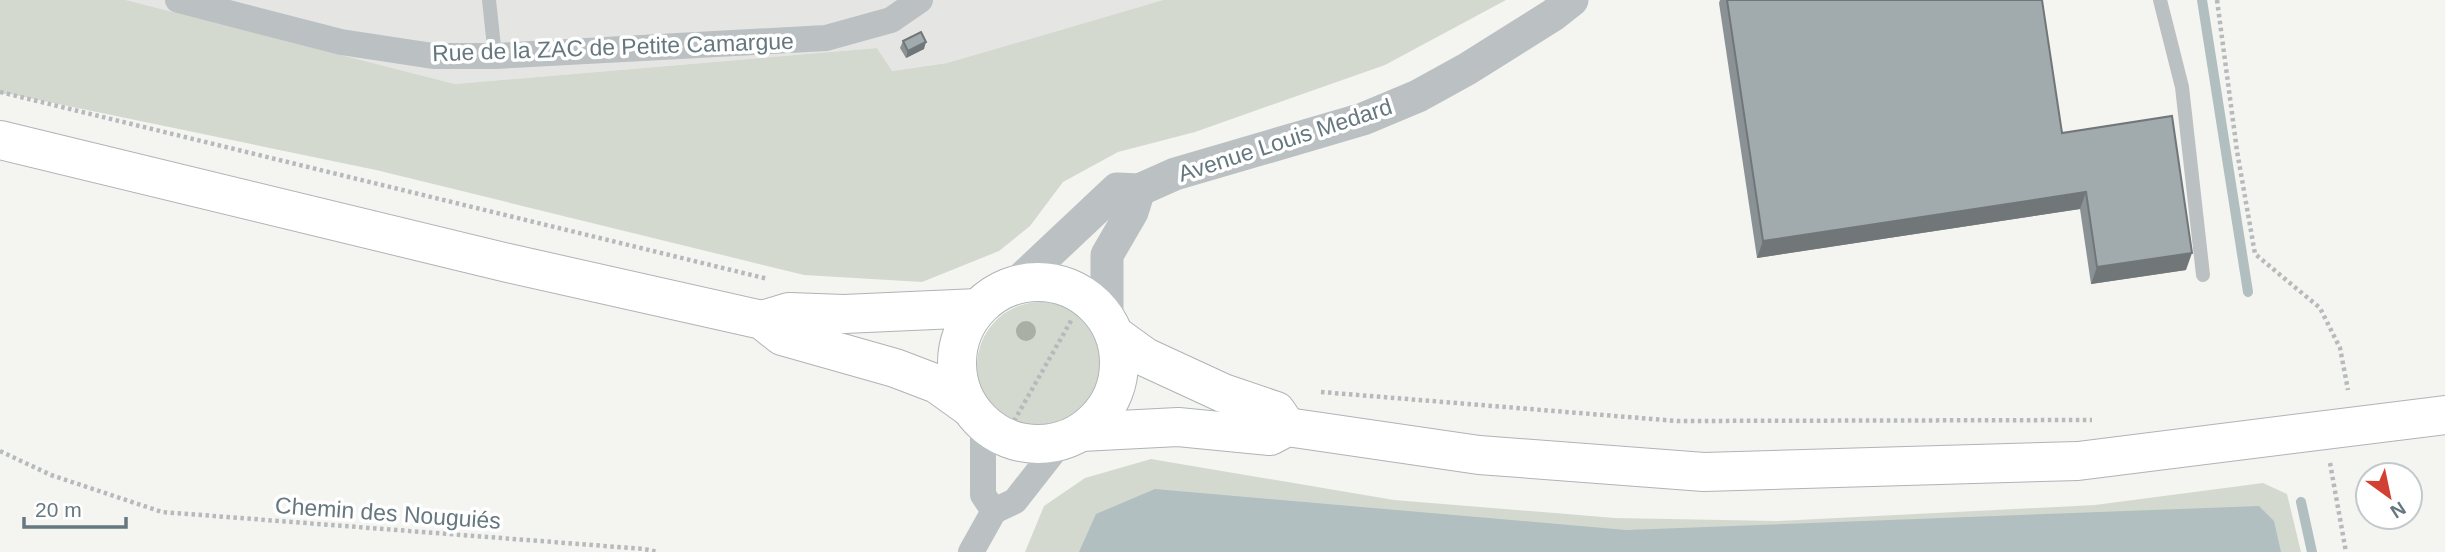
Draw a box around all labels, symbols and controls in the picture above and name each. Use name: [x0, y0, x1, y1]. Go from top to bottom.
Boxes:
street label: Rue de la ZAC de Petite Camargue: [432, 28, 794, 66]
street label: Avenue Louis Medard: [1175, 93, 1395, 187]
north arrow: [2354, 461, 2424, 531]
scale bar: [24, 486, 126, 530]
street label: Chemin des Nouguiés: [274, 492, 502, 534]
text: N: [2387, 497, 2409, 522]
text: 20 m: [35, 498, 82, 521]

